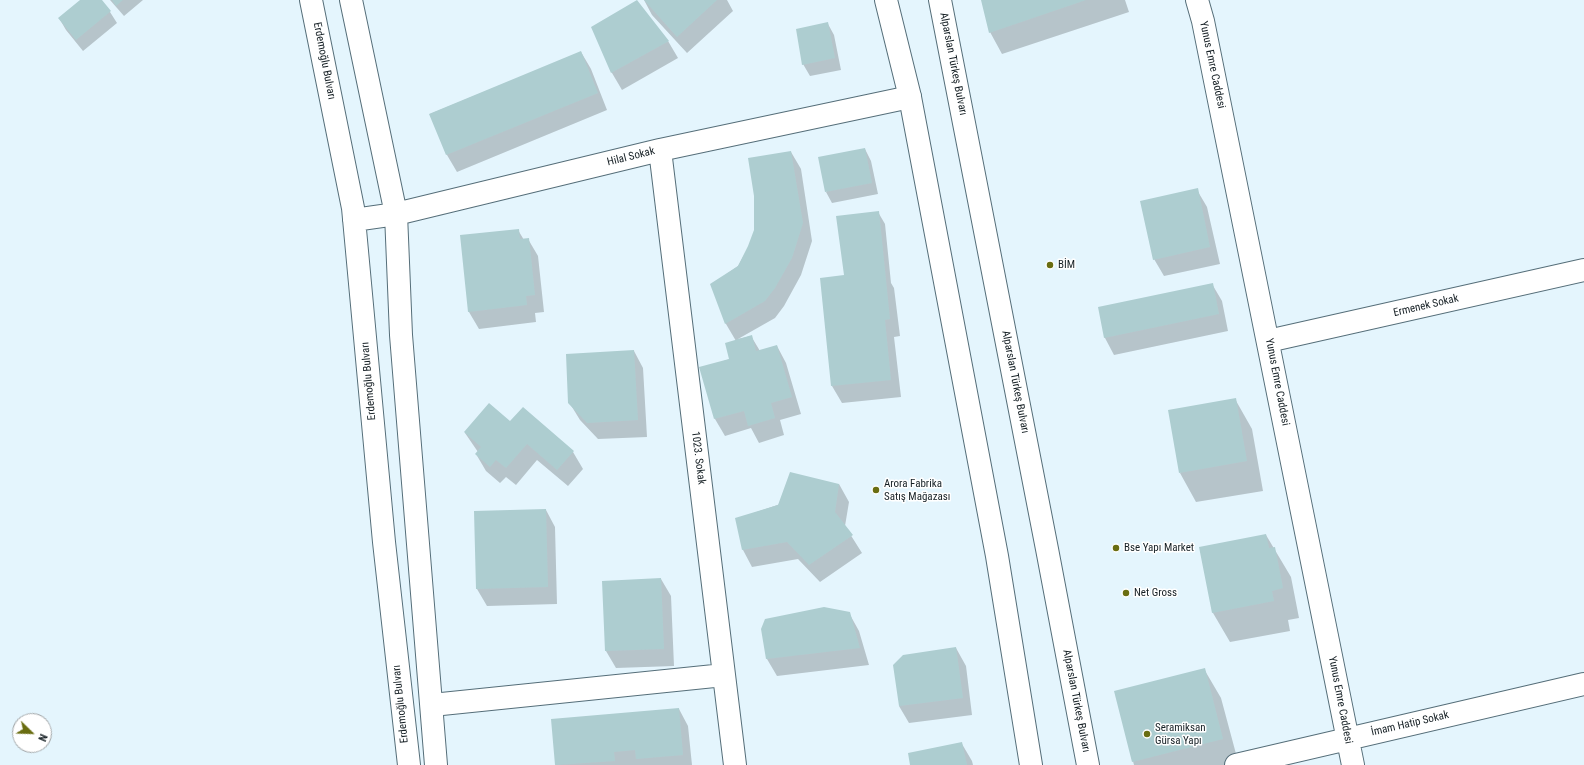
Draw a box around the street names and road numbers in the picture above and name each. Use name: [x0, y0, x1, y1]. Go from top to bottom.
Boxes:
street label: Alparslan Türkeş Bulvarı: [937, 11, 969, 117]
street label: Yunus Emre Caddesi: [1196, 20, 1228, 110]
street label: Erdemoğlu Bulvarı: [310, 21, 338, 101]
street label: Hilal Sokak: [606, 145, 656, 169]
street label: Ermenek Sokak: [1392, 292, 1460, 320]
street label: Alparslan Türkeş Bulvarı: [999, 329, 1031, 435]
street label: Yunus Emre Caddesi: [1262, 337, 1292, 427]
street label: Erdemoğlu Bulvarı: [359, 341, 379, 421]
street label: 1023. Sokak: [688, 431, 708, 485]
street label: Alparslan Türkeş Bulvarı: [1060, 648, 1092, 754]
street label: Yunus Emre Caddesi: [1325, 655, 1355, 745]
street label: Erdemoğlu Bulvarı: [390, 664, 412, 744]
street label: İmam Hatip Sokak: [1370, 709, 1450, 739]

